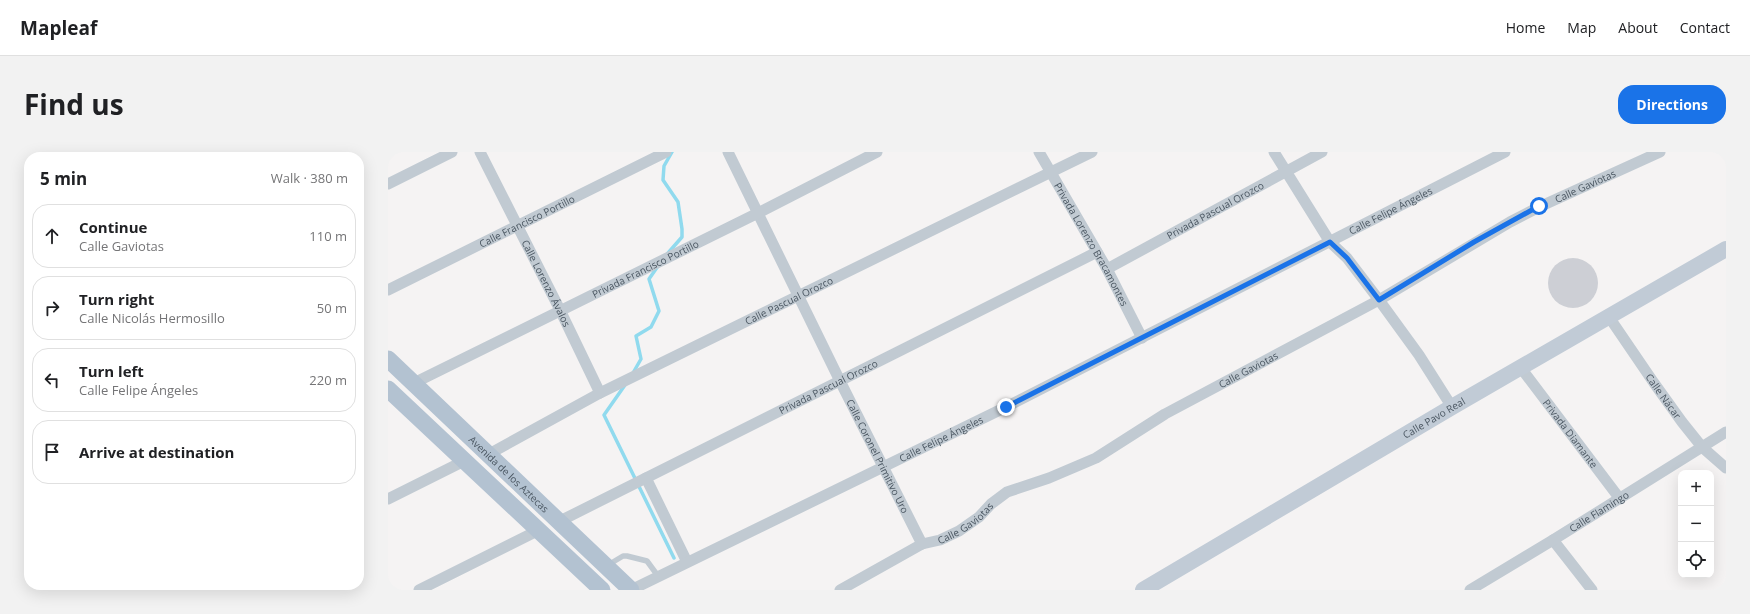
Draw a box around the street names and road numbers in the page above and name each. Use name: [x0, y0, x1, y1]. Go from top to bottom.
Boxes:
street label: Calle Gaviotas: [1552, 166, 1618, 206]
street label: Privada Pascual Orozco: [1164, 178, 1266, 242]
street label: Privada Lorenzo Bracamontes: [1051, 180, 1132, 309]
street label: Calle Felipe Ángeles: [1346, 183, 1435, 238]
street label: Calle Francisco Portillo: [477, 191, 577, 251]
street label: Privada Francisco Portillo: [590, 236, 701, 301]
street label: Calle Lorenzo Ávalos: [519, 237, 574, 329]
street label: Calle Pascual Orozco: [742, 273, 835, 328]
street label: Calle Gaviotas: [1216, 348, 1281, 391]
street label: Privada Pascual Orozco: [776, 356, 880, 417]
street label: Calle Nácar: [1642, 371, 1684, 422]
street label: Calle Pavo Real: [1400, 394, 1468, 442]
street label: Privada Diamante: [1540, 396, 1601, 471]
street label: Calle Coronel Primitivo Uro: [843, 397, 912, 516]
street label: Calle Felipe Ángeles: [897, 412, 986, 465]
street label: Avenida de los Aztecas: [466, 433, 552, 516]
street label: Calle Flamingo: [1566, 487, 1631, 535]
street label: Calle Gaviotas: [935, 499, 996, 547]

